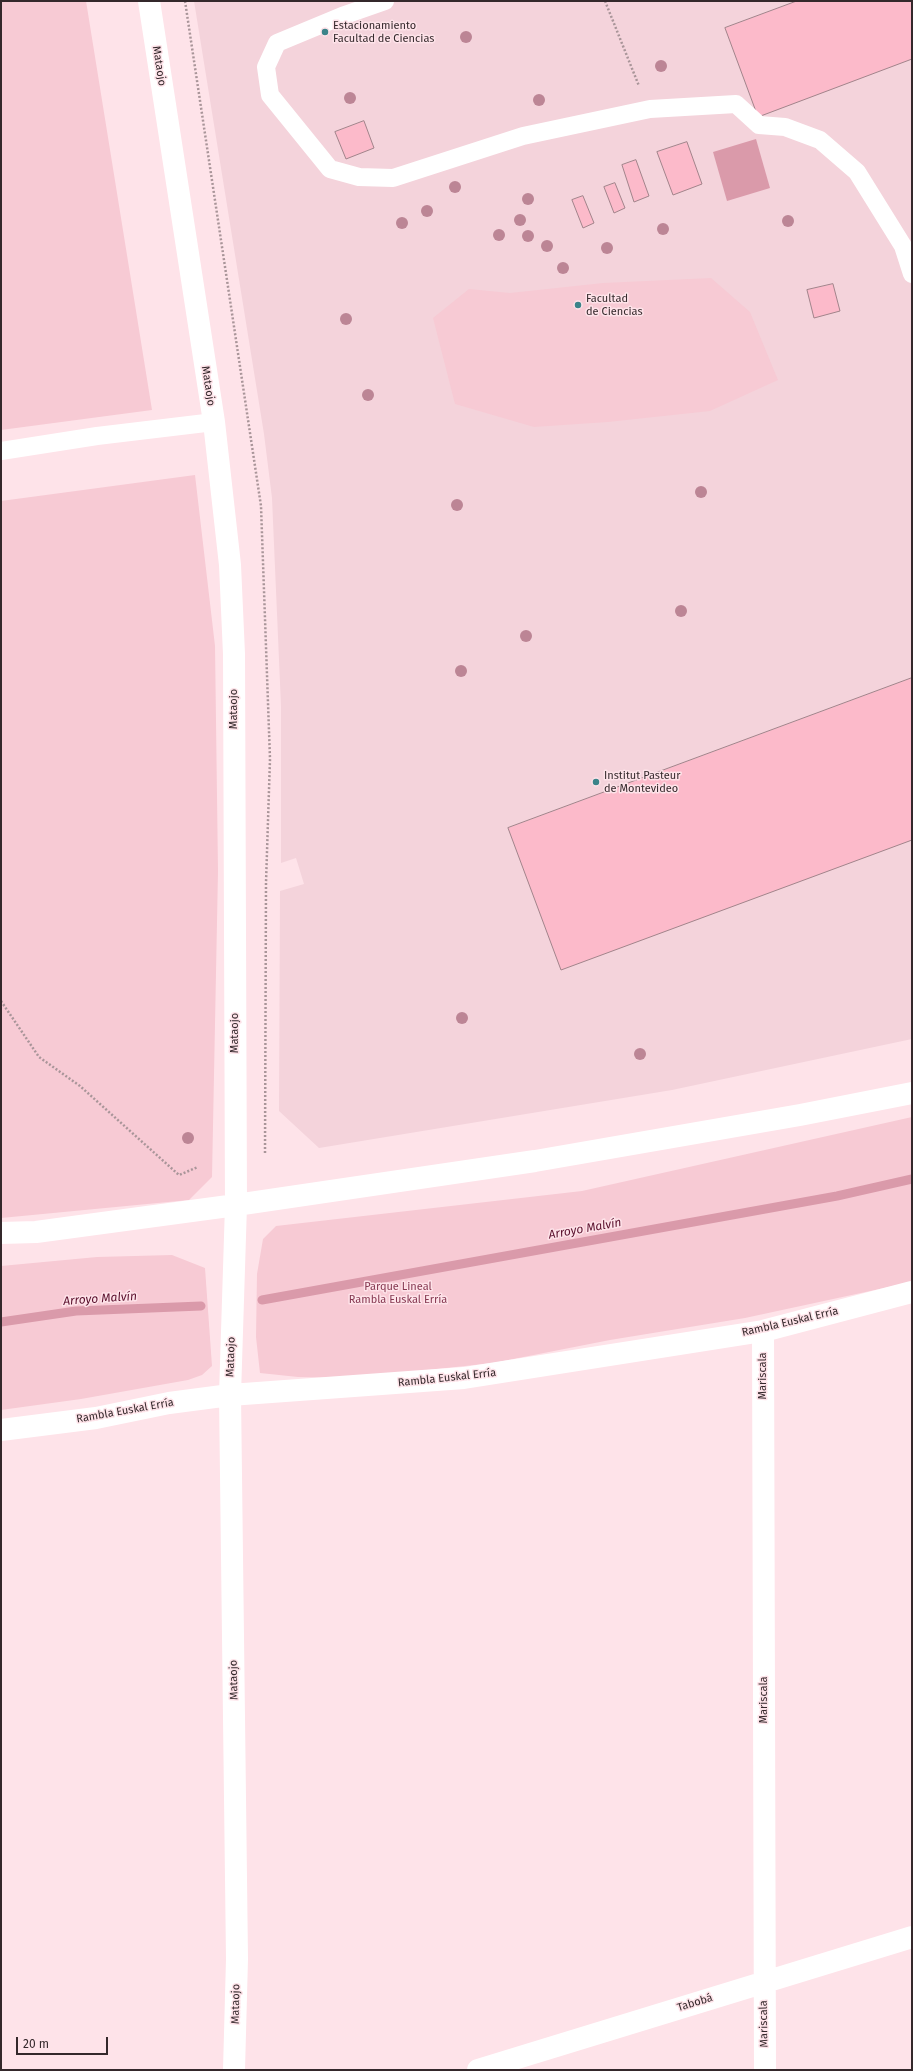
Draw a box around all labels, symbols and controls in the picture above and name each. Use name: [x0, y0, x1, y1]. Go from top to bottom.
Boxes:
place label: Estacionamiento Facultad de Ciencias: [333, 19, 434, 45]
marker: Estacionamiento Facultad de Ciencias: [320, 27, 330, 37]
street label: Mataojo: [149, 45, 169, 87]
place label: Facultad de Ciencias: [586, 292, 643, 318]
marker: Facultad de Ciencias: [573, 300, 583, 310]
street label: Mataojo: [198, 365, 218, 407]
street label: Mataojo: [227, 689, 241, 729]
place label: Institut Pasteur de Montevideo: [604, 769, 680, 795]
marker: Institut Pasteur de Montevideo: [591, 777, 601, 787]
street label: Mataojo: [228, 1013, 242, 1053]
water label: Arroyo Malvín: [547, 1215, 623, 1243]
park label: Parque Lineal Rambla Euskal Erría: [349, 1280, 447, 1306]
water label: Arroyo Malvín: [63, 1289, 137, 1309]
street label: Rambla Euskal Erría: [740, 1304, 840, 1340]
street label: Mataojo: [224, 1337, 238, 1377]
street label: Mariscala: [756, 1352, 770, 1400]
street label: Rambla Euskal Erría: [397, 1366, 497, 1390]
street label: Rambla Euskal Erría: [75, 1396, 175, 1426]
street label: Mataojo: [227, 1660, 241, 1700]
street label: Mariscala: [757, 1676, 771, 1724]
street label: Mataojo: [229, 1984, 243, 2024]
street label: Tabobá: [676, 1991, 714, 2015]
street label: Mariscala: [757, 2000, 771, 2048]
scale bar: [18, 2029, 110, 2055]
text: 20 m: [23, 2037, 49, 2051]

